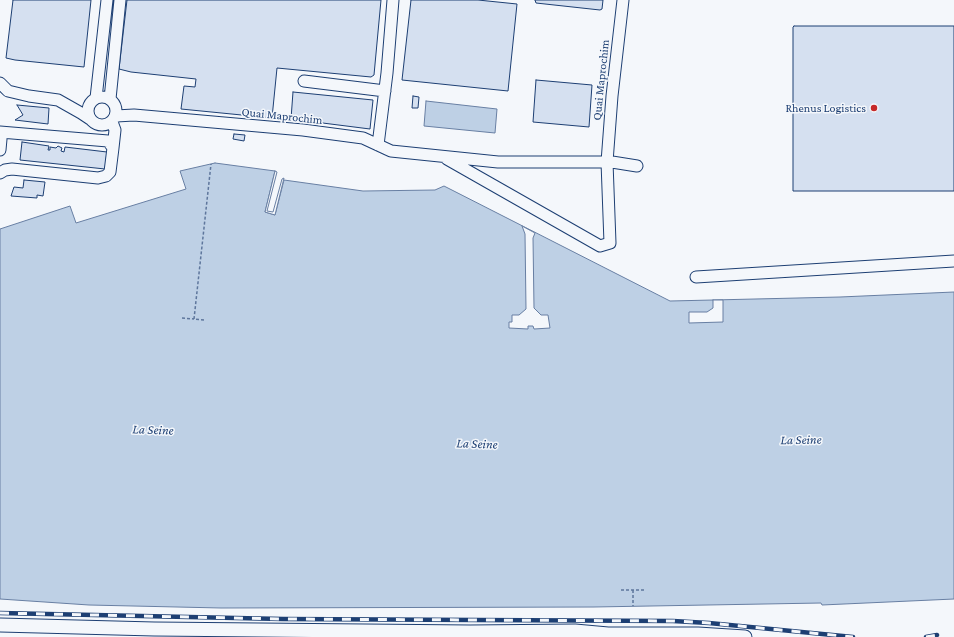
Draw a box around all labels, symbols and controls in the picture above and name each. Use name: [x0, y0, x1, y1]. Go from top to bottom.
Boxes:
street label: Quai Maprochim: [590, 39, 612, 121]
place label: Rhenus Logistics: [785, 101, 866, 115]
marker: Rhenus Logistics: [869, 103, 879, 113]
street label: Quai Maprochim: [241, 105, 323, 127]
water label: La Seine: [132, 421, 174, 439]
water label: La Seine: [780, 432, 822, 448]
water label: La Seine: [456, 435, 498, 453]

